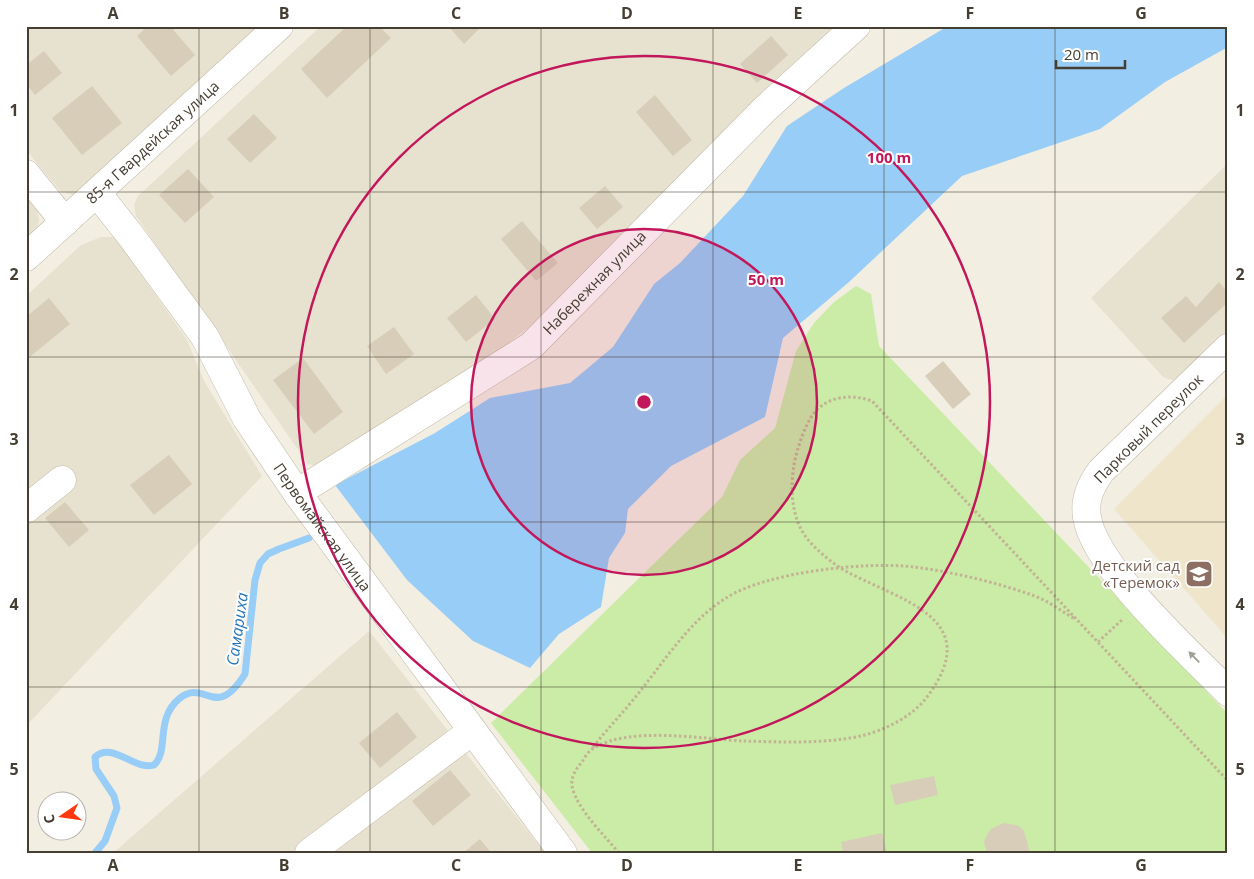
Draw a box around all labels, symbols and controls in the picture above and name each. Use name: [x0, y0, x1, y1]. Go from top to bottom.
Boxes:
text: A: [107, 2, 119, 24]
text: B: [279, 2, 289, 24]
text: C: [451, 2, 461, 24]
text: D: [621, 2, 633, 24]
text: E: [794, 2, 803, 24]
text: F: [966, 2, 974, 24]
text: G: [1135, 2, 1147, 24]
scale bar: [1056, 38, 1125, 70]
text: 20 m: [1064, 44, 1099, 64]
street label: 85-я Гвардейская улица: [81, 76, 223, 208]
text: 1: [9, 99, 19, 121]
text: 1: [1235, 99, 1245, 121]
text: 100 m: [867, 147, 911, 167]
street label: Набережная улица: [538, 226, 650, 339]
text: 2: [9, 263, 19, 285]
text: 2: [1235, 263, 1245, 285]
text: 50 m: [748, 269, 784, 289]
street label: Парковый переулок: [1089, 369, 1207, 487]
centre of rings: [635, 393, 653, 411]
text: 3: [9, 428, 19, 450]
text: 3: [1235, 428, 1245, 450]
street label: Первомайская улица: [269, 459, 376, 595]
place label: Детский сад «Теремок»: [1092, 555, 1180, 592]
school or university icon: Детский сад «Теремок»: [1184, 559, 1214, 589]
water label: Самариха: [221, 591, 253, 667]
text: 4: [9, 593, 19, 615]
text: 4: [1235, 593, 1245, 615]
one-way arrow: [1188, 651, 1200, 663]
text: 5: [9, 758, 19, 780]
text: 5: [1235, 758, 1245, 780]
north arrow: [38, 792, 88, 842]
text: С: [39, 812, 59, 826]
text: A: [107, 854, 119, 876]
text: B: [279, 854, 289, 876]
text: C: [451, 854, 461, 876]
text: D: [621, 854, 633, 876]
text: E: [794, 854, 803, 876]
text: F: [966, 854, 974, 876]
text: G: [1135, 854, 1147, 876]

